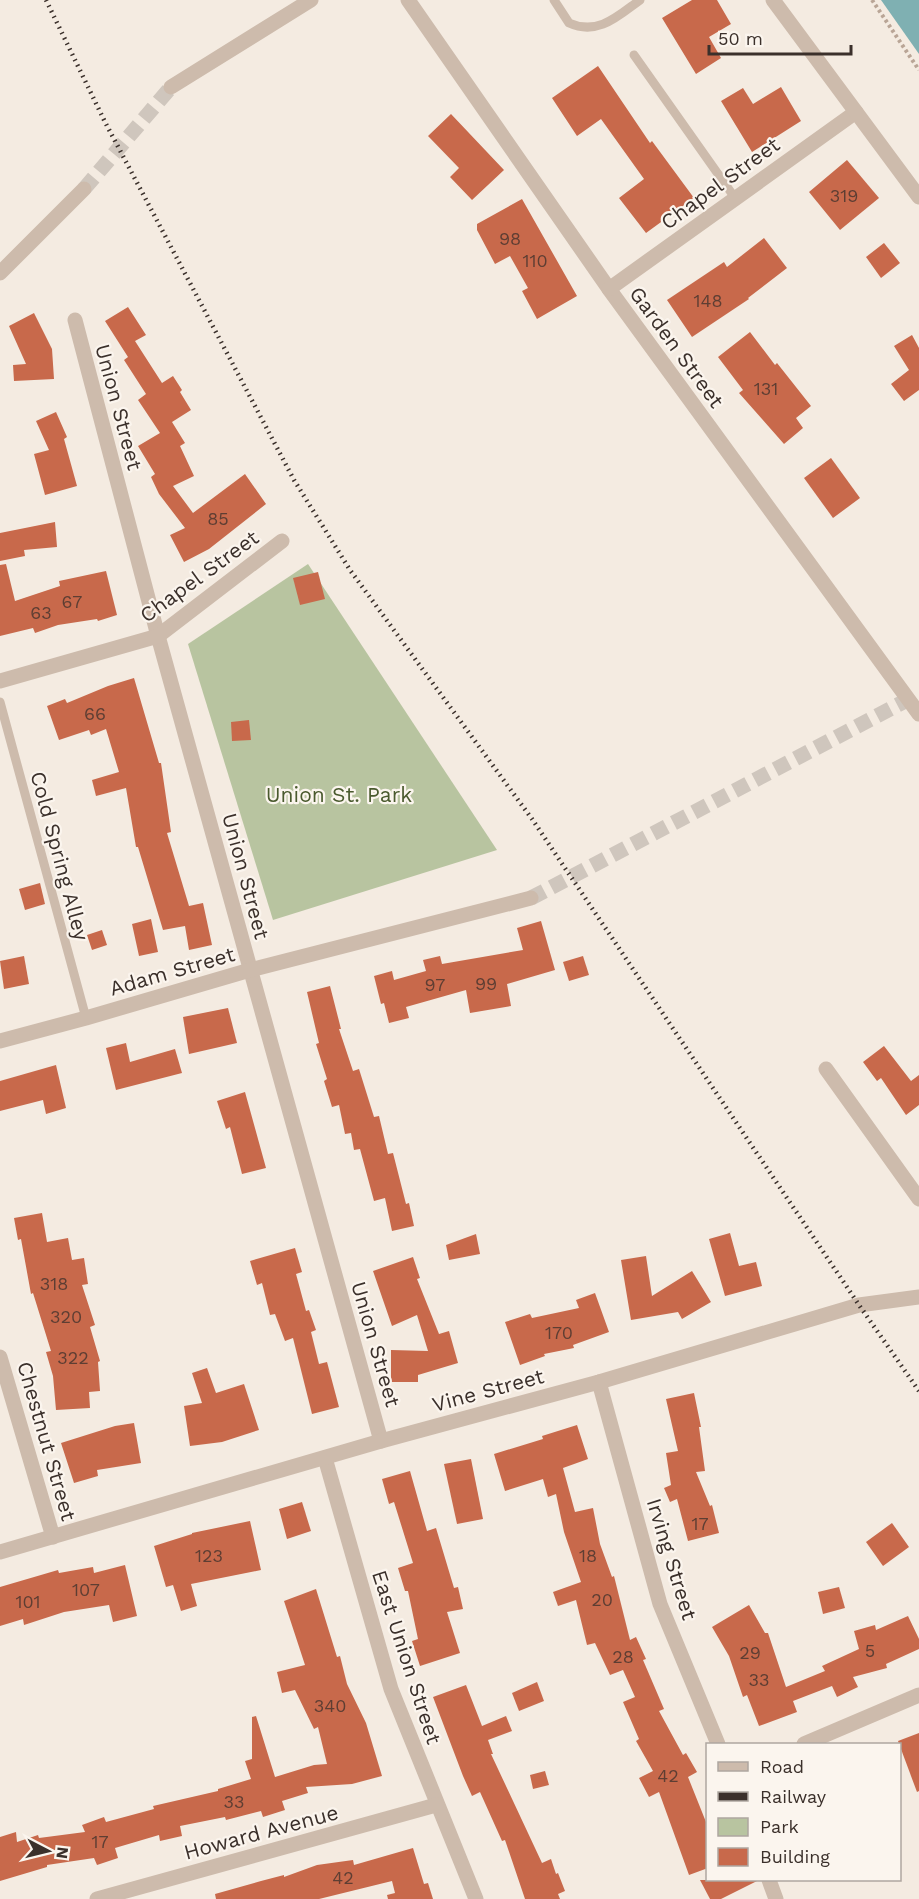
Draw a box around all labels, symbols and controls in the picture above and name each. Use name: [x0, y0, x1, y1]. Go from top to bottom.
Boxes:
scale bar: [709, 18, 852, 56]
text: 50 m: [718, 28, 763, 49]
street label: Chapel Street: [656, 131, 784, 234]
house number: 319: [830, 185, 858, 206]
house number: 98: [499, 228, 521, 249]
house number: 110: [522, 250, 548, 271]
street label: Garden Street: [625, 281, 730, 413]
house number: 148: [693, 290, 723, 311]
street label: Union Street: [90, 341, 148, 473]
house number: 131: [754, 378, 778, 399]
house number: 85: [207, 508, 229, 529]
street label: Chapel Street: [135, 524, 263, 627]
house number: 67: [62, 591, 82, 612]
house number: 63: [30, 602, 52, 623]
house number: 66: [84, 703, 106, 724]
street label: Cold Spring Alley: [25, 769, 95, 943]
park label: Union St. Park: [266, 782, 412, 807]
street label: Union Street: [217, 810, 275, 942]
street label: Adam Street: [107, 941, 238, 1001]
house number: 99: [475, 973, 497, 994]
house number: 97: [425, 974, 445, 995]
house number: 318: [40, 1273, 68, 1294]
street label: Union Street: [346, 1278, 406, 1410]
house number: 320: [50, 1306, 82, 1327]
house number: 170: [545, 1322, 573, 1343]
house number: 322: [57, 1347, 89, 1368]
street label: Chestnut Street: [12, 1358, 82, 1524]
street label: Vine Street: [429, 1363, 547, 1417]
street label: Irving Street: [642, 1495, 702, 1623]
house number: 17: [691, 1513, 709, 1534]
house number: 123: [195, 1545, 223, 1566]
house number: 18: [579, 1545, 597, 1566]
street label: East Union Street: [367, 1567, 447, 1747]
house number: 107: [72, 1579, 100, 1600]
house number: 20: [591, 1589, 613, 1610]
house number: 101: [15, 1591, 41, 1612]
house number: 5: [865, 1640, 875, 1661]
house number: 29: [739, 1642, 761, 1663]
house number: 28: [612, 1646, 634, 1667]
house number: 33: [749, 1669, 770, 1690]
house number: 340: [314, 1695, 346, 1716]
legend: [706, 1743, 901, 1881]
text: Road: [760, 1756, 804, 1777]
house number: 42: [657, 1765, 679, 1786]
text: Railway: [760, 1786, 827, 1807]
house number: 33: [224, 1791, 245, 1812]
street label: Howard Avenue: [181, 1799, 341, 1865]
text: Park: [760, 1816, 799, 1837]
north arrow: [18, 1821, 78, 1881]
house number: 17: [91, 1831, 109, 1852]
text: N: [52, 1846, 73, 1860]
text: Building: [760, 1846, 830, 1867]
house number: 42: [332, 1867, 354, 1888]

